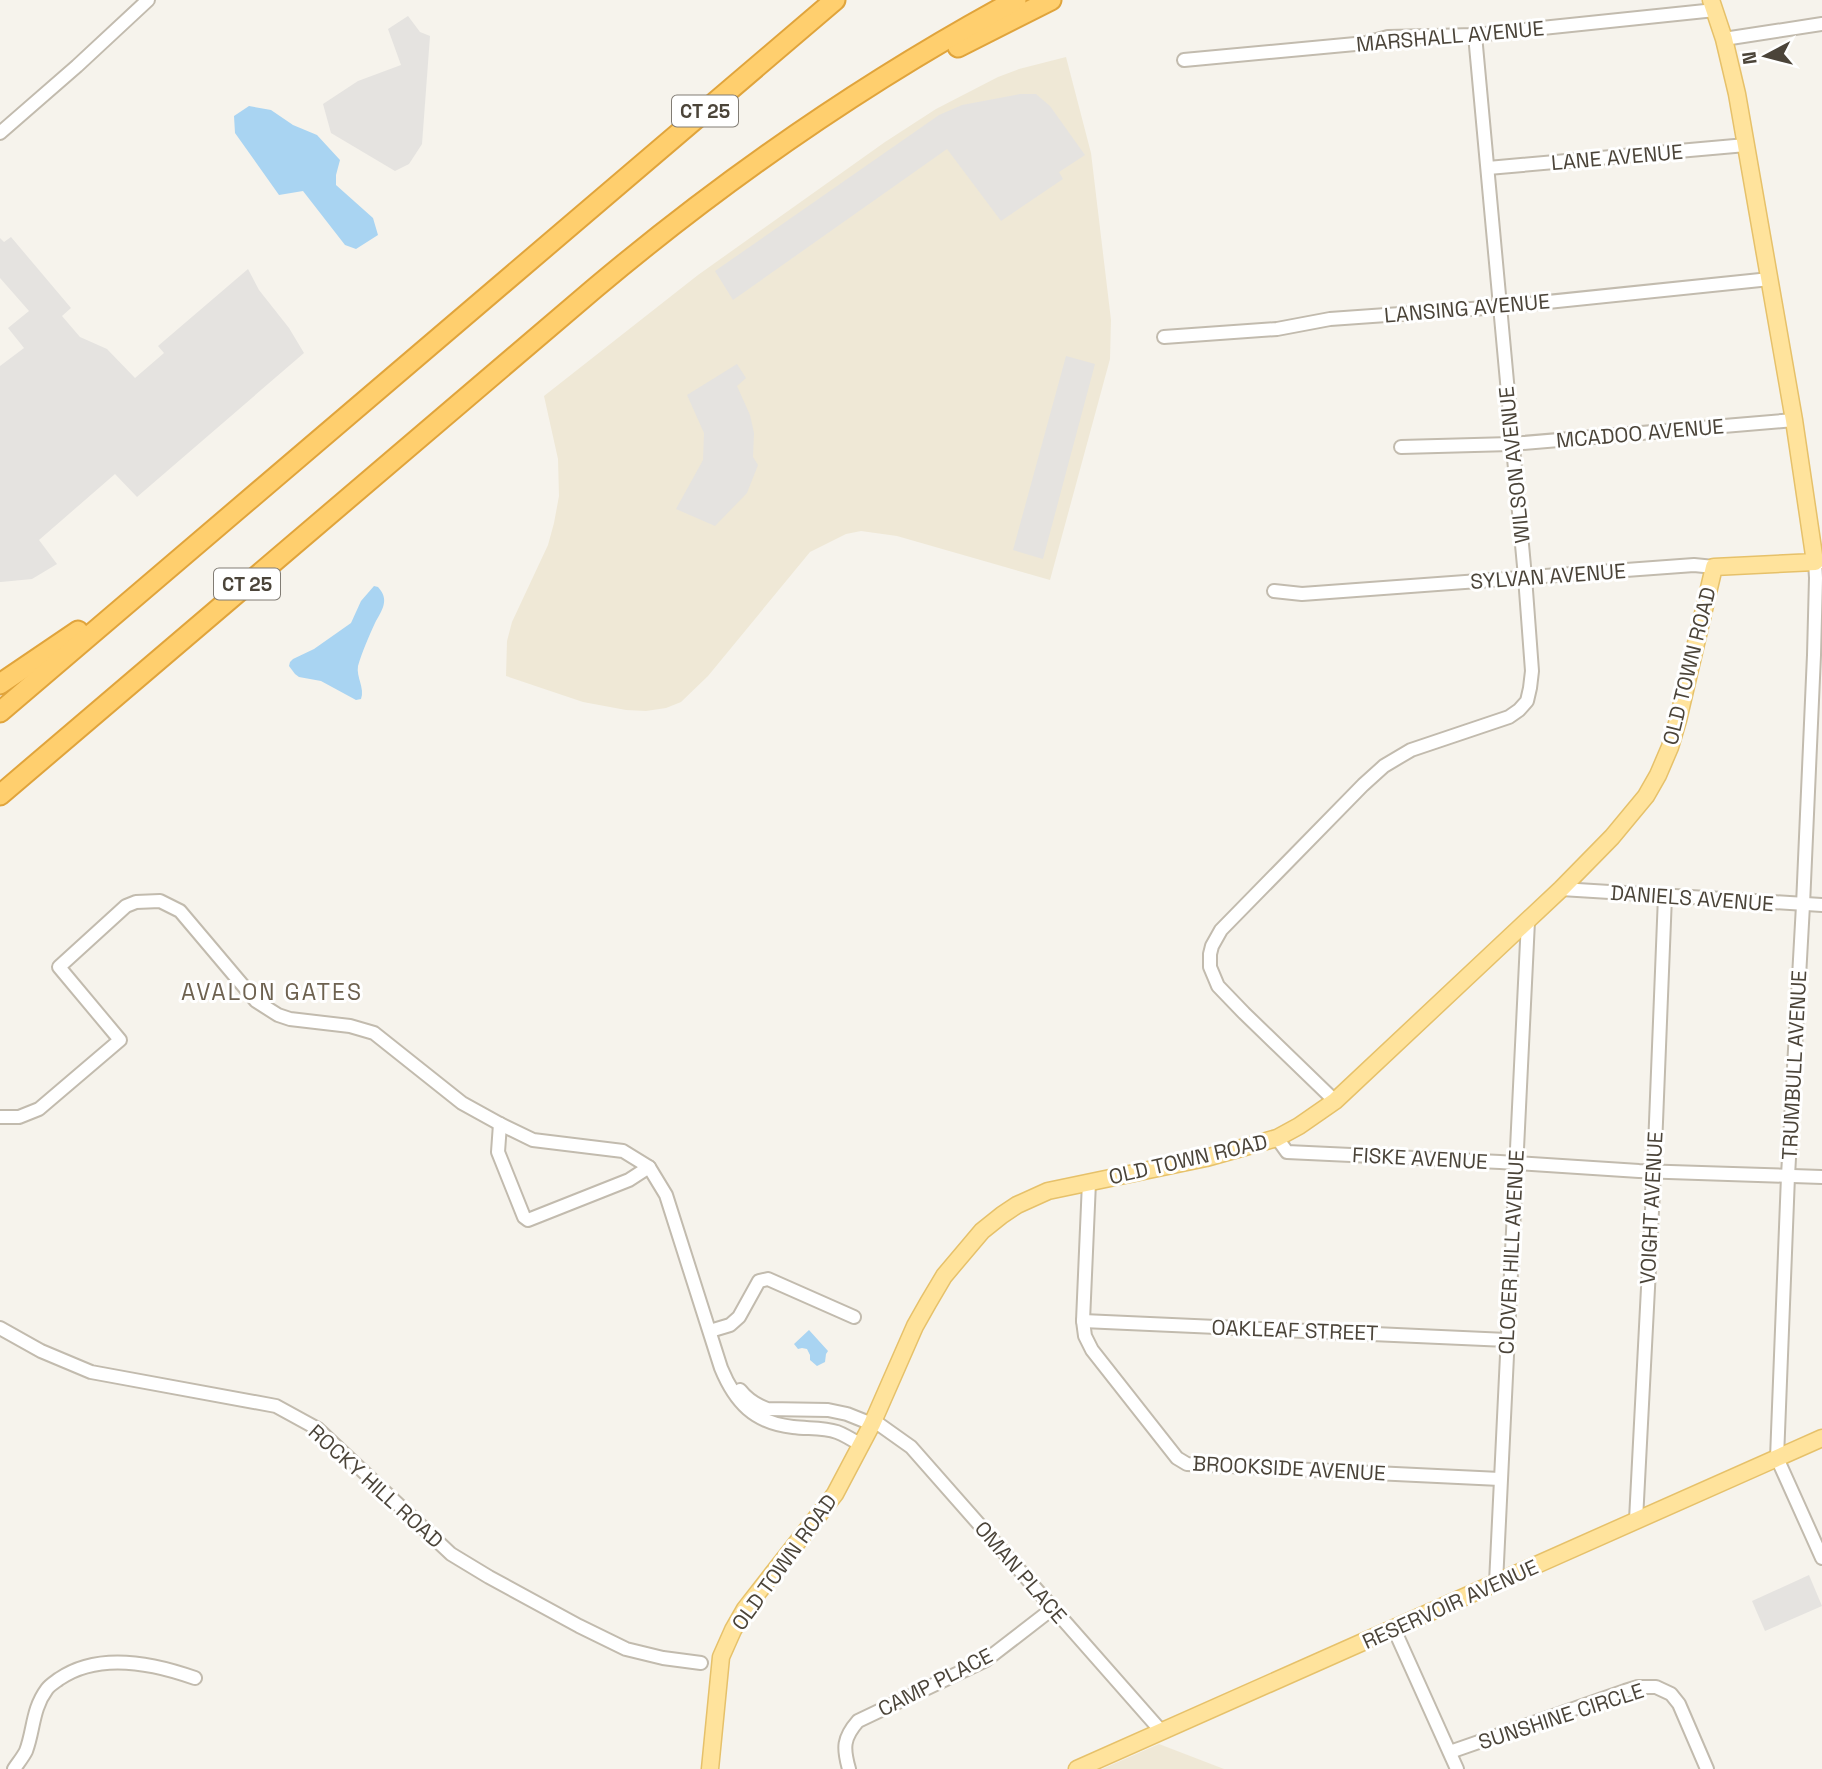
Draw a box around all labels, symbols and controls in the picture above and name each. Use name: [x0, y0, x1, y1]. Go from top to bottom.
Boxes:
street label: MARSHALL AVENUE: [1355, 14, 1545, 58]
north arrow: [1731, 21, 1801, 91]
text: N: [1736, 50, 1763, 66]
road number: CT 25: [672, 96, 738, 127]
street label: LANE AVENUE: [1550, 138, 1684, 176]
street label: LANSING AVENUE: [1383, 287, 1551, 329]
street label: WILSON AVENUE: [1492, 385, 1536, 545]
street label: MCADOO AVENUE: [1555, 412, 1725, 454]
street label: SYLVAN AVENUE: [1469, 557, 1627, 595]
road number: CT 25: [214, 568, 280, 600]
street label: OLD TOWN ROAD: [1656, 584, 1722, 748]
street label: DANIELS AVENUE: [1609, 879, 1775, 917]
street label: TRUMBULL AVENUE: [1776, 970, 1812, 1160]
district label: AVALON GATES: [181, 977, 363, 1007]
street label: OLD TOWN ROAD: [1106, 1128, 1270, 1190]
street label: VOIGHT AVENUE: [1634, 1131, 1668, 1285]
street label: FISKE AVENUE: [1351, 1141, 1489, 1175]
street label: CLOVER HILL AVENUE: [1492, 1149, 1530, 1355]
street label: OAKLEAF STREET: [1211, 1314, 1379, 1346]
street label: ROCKY HILL ROAD: [303, 1418, 449, 1554]
street label: BROOKSIDE AVENUE: [1192, 1449, 1386, 1487]
street label: OLD TOWN ROAD: [726, 1489, 842, 1635]
street label: OMAN PLACE: [969, 1515, 1073, 1629]
street label: RESERVOIR AVENUE: [1358, 1553, 1542, 1655]
street label: CAMP PLACE: [873, 1642, 997, 1722]
street label: SUNSHINE CIRCLE: [1475, 1677, 1647, 1755]

